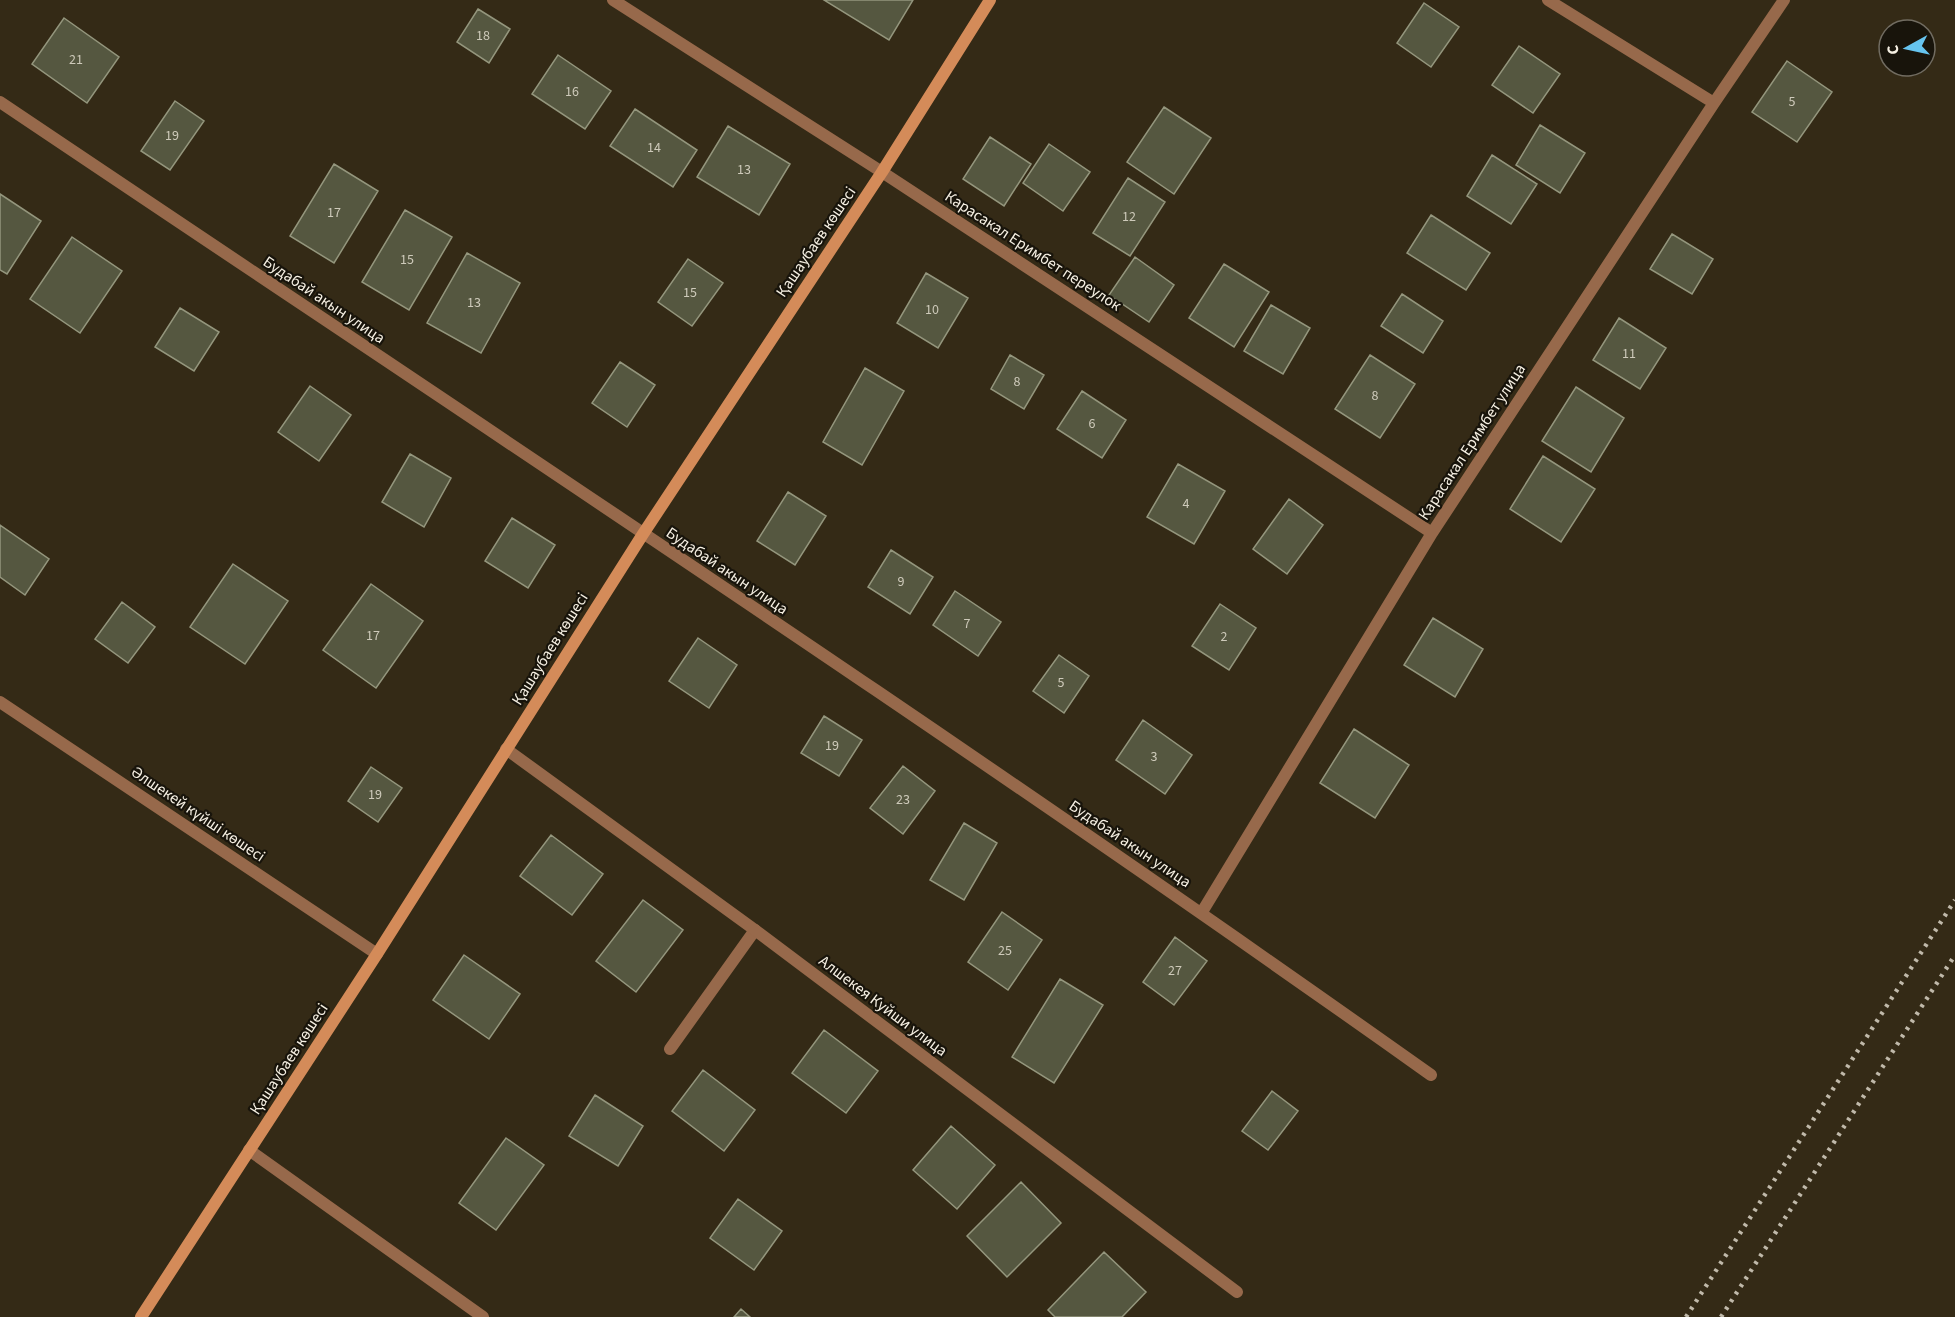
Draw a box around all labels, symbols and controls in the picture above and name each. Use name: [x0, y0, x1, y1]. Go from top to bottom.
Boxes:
north arrow: [1877, 18, 1937, 78]
house number: 18: [476, 26, 490, 46]
text: С: [1882, 44, 1905, 56]
house number: 21: [69, 50, 83, 70]
house number: 16: [565, 82, 579, 102]
house number: 5: [1789, 92, 1796, 112]
house number: 19: [165, 126, 179, 146]
house number: 14: [647, 138, 661, 158]
house number: 13: [737, 160, 751, 180]
street label: Қашаубаев көшесі: [771, 182, 861, 302]
street label: Карасакал Еримбет переулок: [940, 186, 1126, 316]
house number: 17: [327, 203, 341, 223]
house number: 12: [1122, 207, 1136, 227]
house number: 15: [400, 250, 414, 270]
street label: Будабай акын улица: [259, 251, 389, 349]
house number: 15: [683, 283, 697, 303]
house number: 13: [467, 293, 481, 313]
house number: 10: [925, 300, 939, 320]
house number: 11: [1622, 344, 1636, 364]
street label: Карасакал Еримбет улица: [1413, 360, 1531, 524]
house number: 8: [1014, 372, 1021, 392]
house number: 8: [1372, 386, 1379, 406]
house number: 6: [1089, 414, 1096, 434]
house number: 4: [1183, 494, 1190, 514]
street label: Будабай акын улица: [662, 522, 792, 620]
house number: 9: [898, 572, 905, 592]
street label: Қашаубаев көшесі: [506, 588, 594, 710]
house number: 7: [964, 614, 971, 634]
house number: 17: [366, 626, 380, 646]
house number: 2: [1221, 627, 1228, 647]
house number: 5: [1058, 673, 1065, 693]
house number: 19: [825, 736, 839, 756]
house number: 3: [1151, 747, 1158, 767]
street label: Әлшекей күйші көшесі: [127, 761, 269, 867]
house number: 19: [368, 785, 382, 805]
house number: 23: [896, 790, 910, 810]
street label: Будабай акын улица: [1065, 795, 1195, 893]
house number: 25: [998, 941, 1012, 961]
street label: Алшекея Куйши улица: [814, 950, 952, 1062]
house number: 27: [1168, 961, 1182, 981]
street label: Қашаубаев көшесі: [245, 999, 333, 1119]

